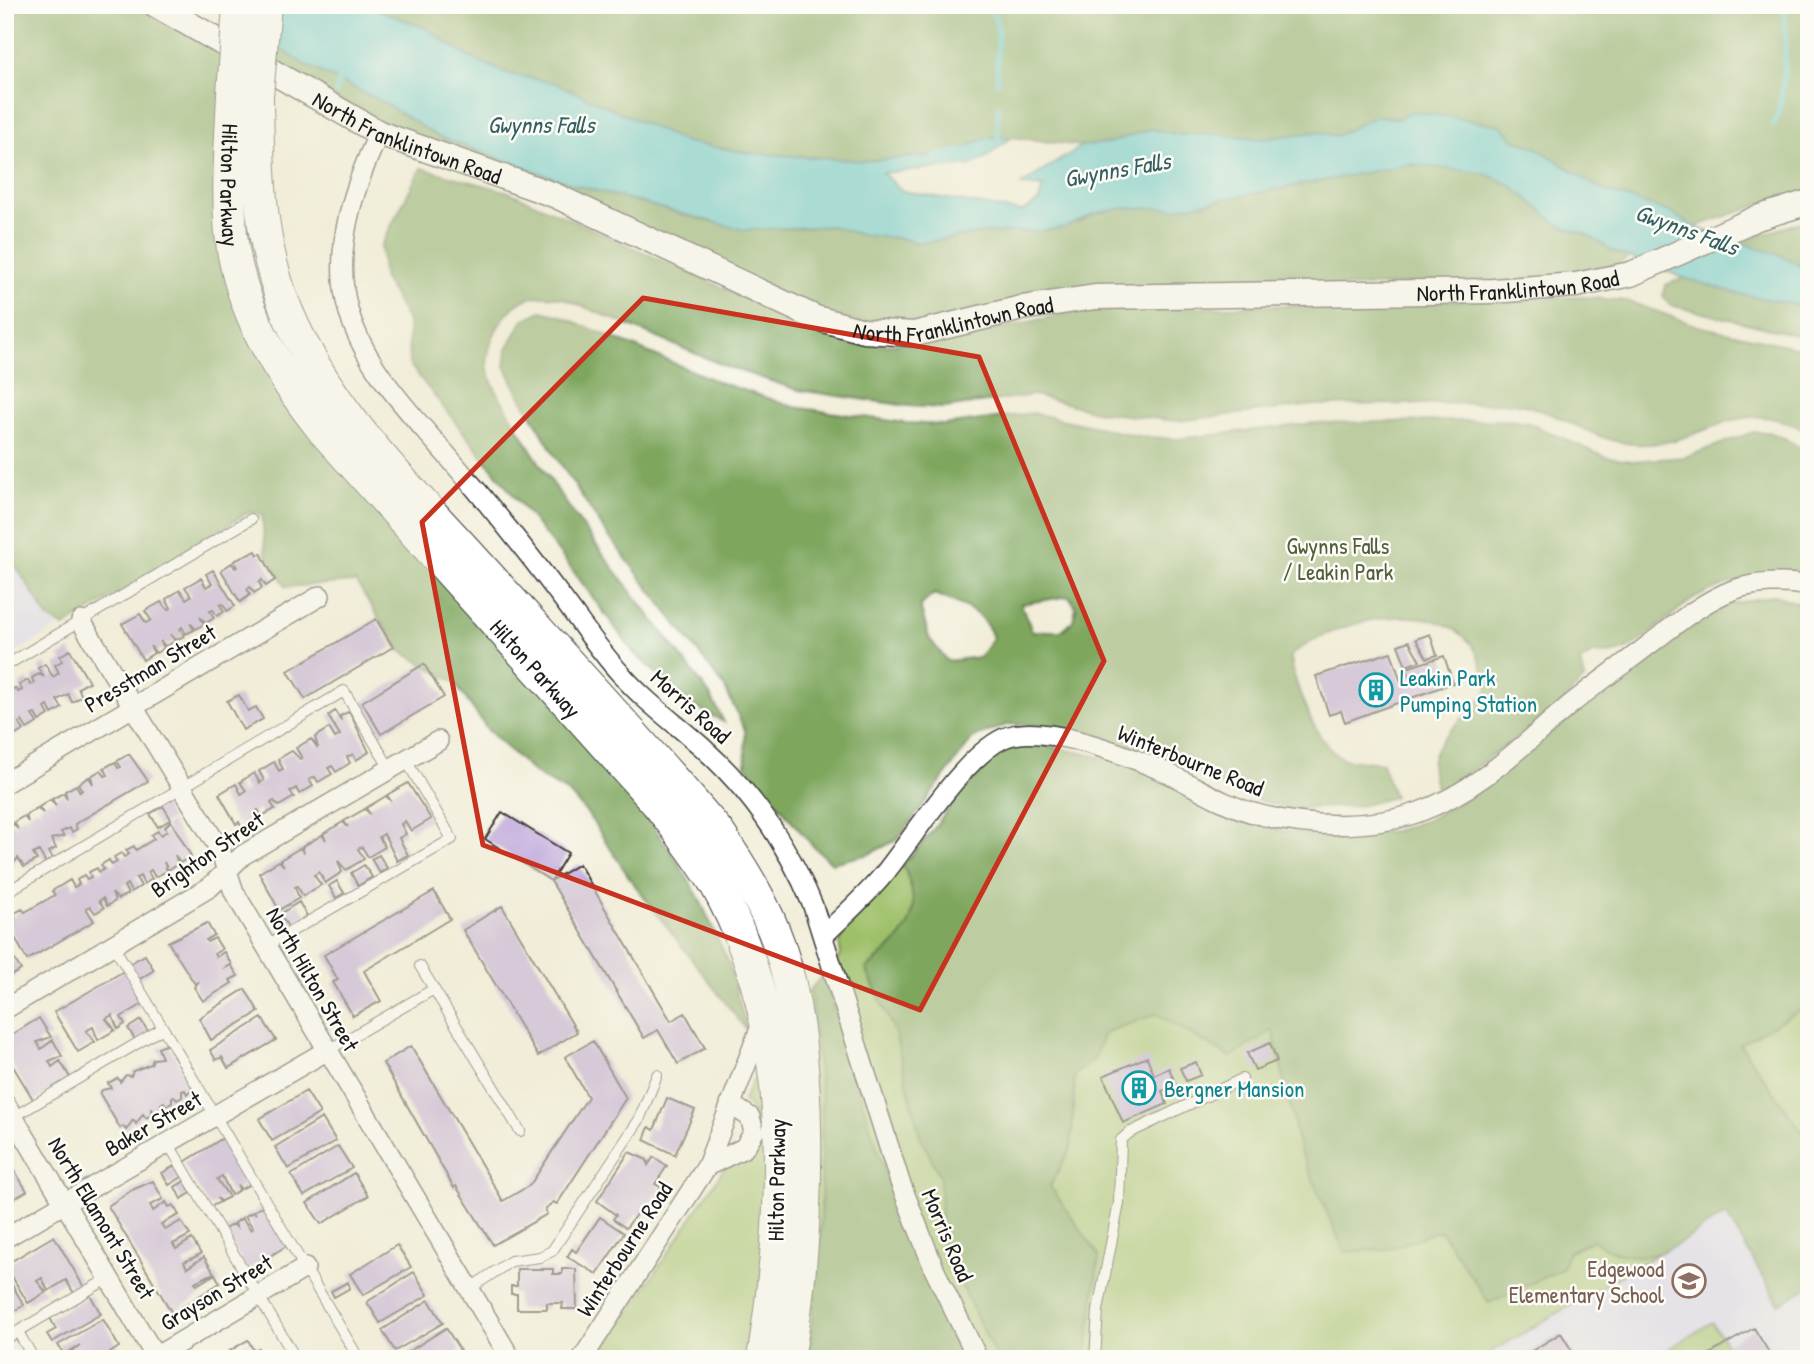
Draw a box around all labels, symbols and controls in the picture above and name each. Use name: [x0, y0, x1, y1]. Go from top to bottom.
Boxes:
street label: North Franklintown Road: [308, 83, 506, 191]
water label: Gwynns Falls: [487, 108, 597, 141]
street label: Hilton Parkway: [214, 123, 248, 248]
water label: Gwynns Falls: [1061, 143, 1175, 195]
water label: Gwynns Falls: [1631, 196, 1745, 264]
street label: North Franklintown Road: [1416, 261, 1621, 308]
street label: North Franklintown Road: [850, 288, 1055, 350]
park label: Gwynns Falls / Leakin Park: [1283, 530, 1394, 587]
street label: Hilton Parkway: [484, 612, 589, 724]
street label: Presstman Street: [78, 616, 223, 720]
street label: Morris Road: [644, 662, 738, 750]
place label: Leakin Park Pumping Station: [1400, 662, 1537, 719]
building icon: Leakin Park Pumping Station: [1357, 671, 1395, 709]
street label: Winterbourne Road: [1113, 717, 1269, 803]
street label: Brighton Street: [144, 803, 271, 905]
street label: North Hilton Street: [259, 901, 367, 1058]
building icon: Bergner Mansion: [1120, 1069, 1158, 1107]
place label: Bergner Mansion: [1164, 1073, 1304, 1104]
street label: Baker Street: [99, 1082, 208, 1163]
street label: Hilton Parkway: [759, 1118, 793, 1242]
street label: North Ellamont Street: [41, 1131, 163, 1306]
street label: Winterbourne Road: [569, 1176, 679, 1322]
street label: Morris Road: [915, 1184, 981, 1286]
street label: Grayson Street: [154, 1246, 279, 1338]
place label: Edgewood Elementary School: [1509, 1253, 1665, 1310]
school or university icon: Edgewood Elementary School: [1670, 1262, 1708, 1300]

